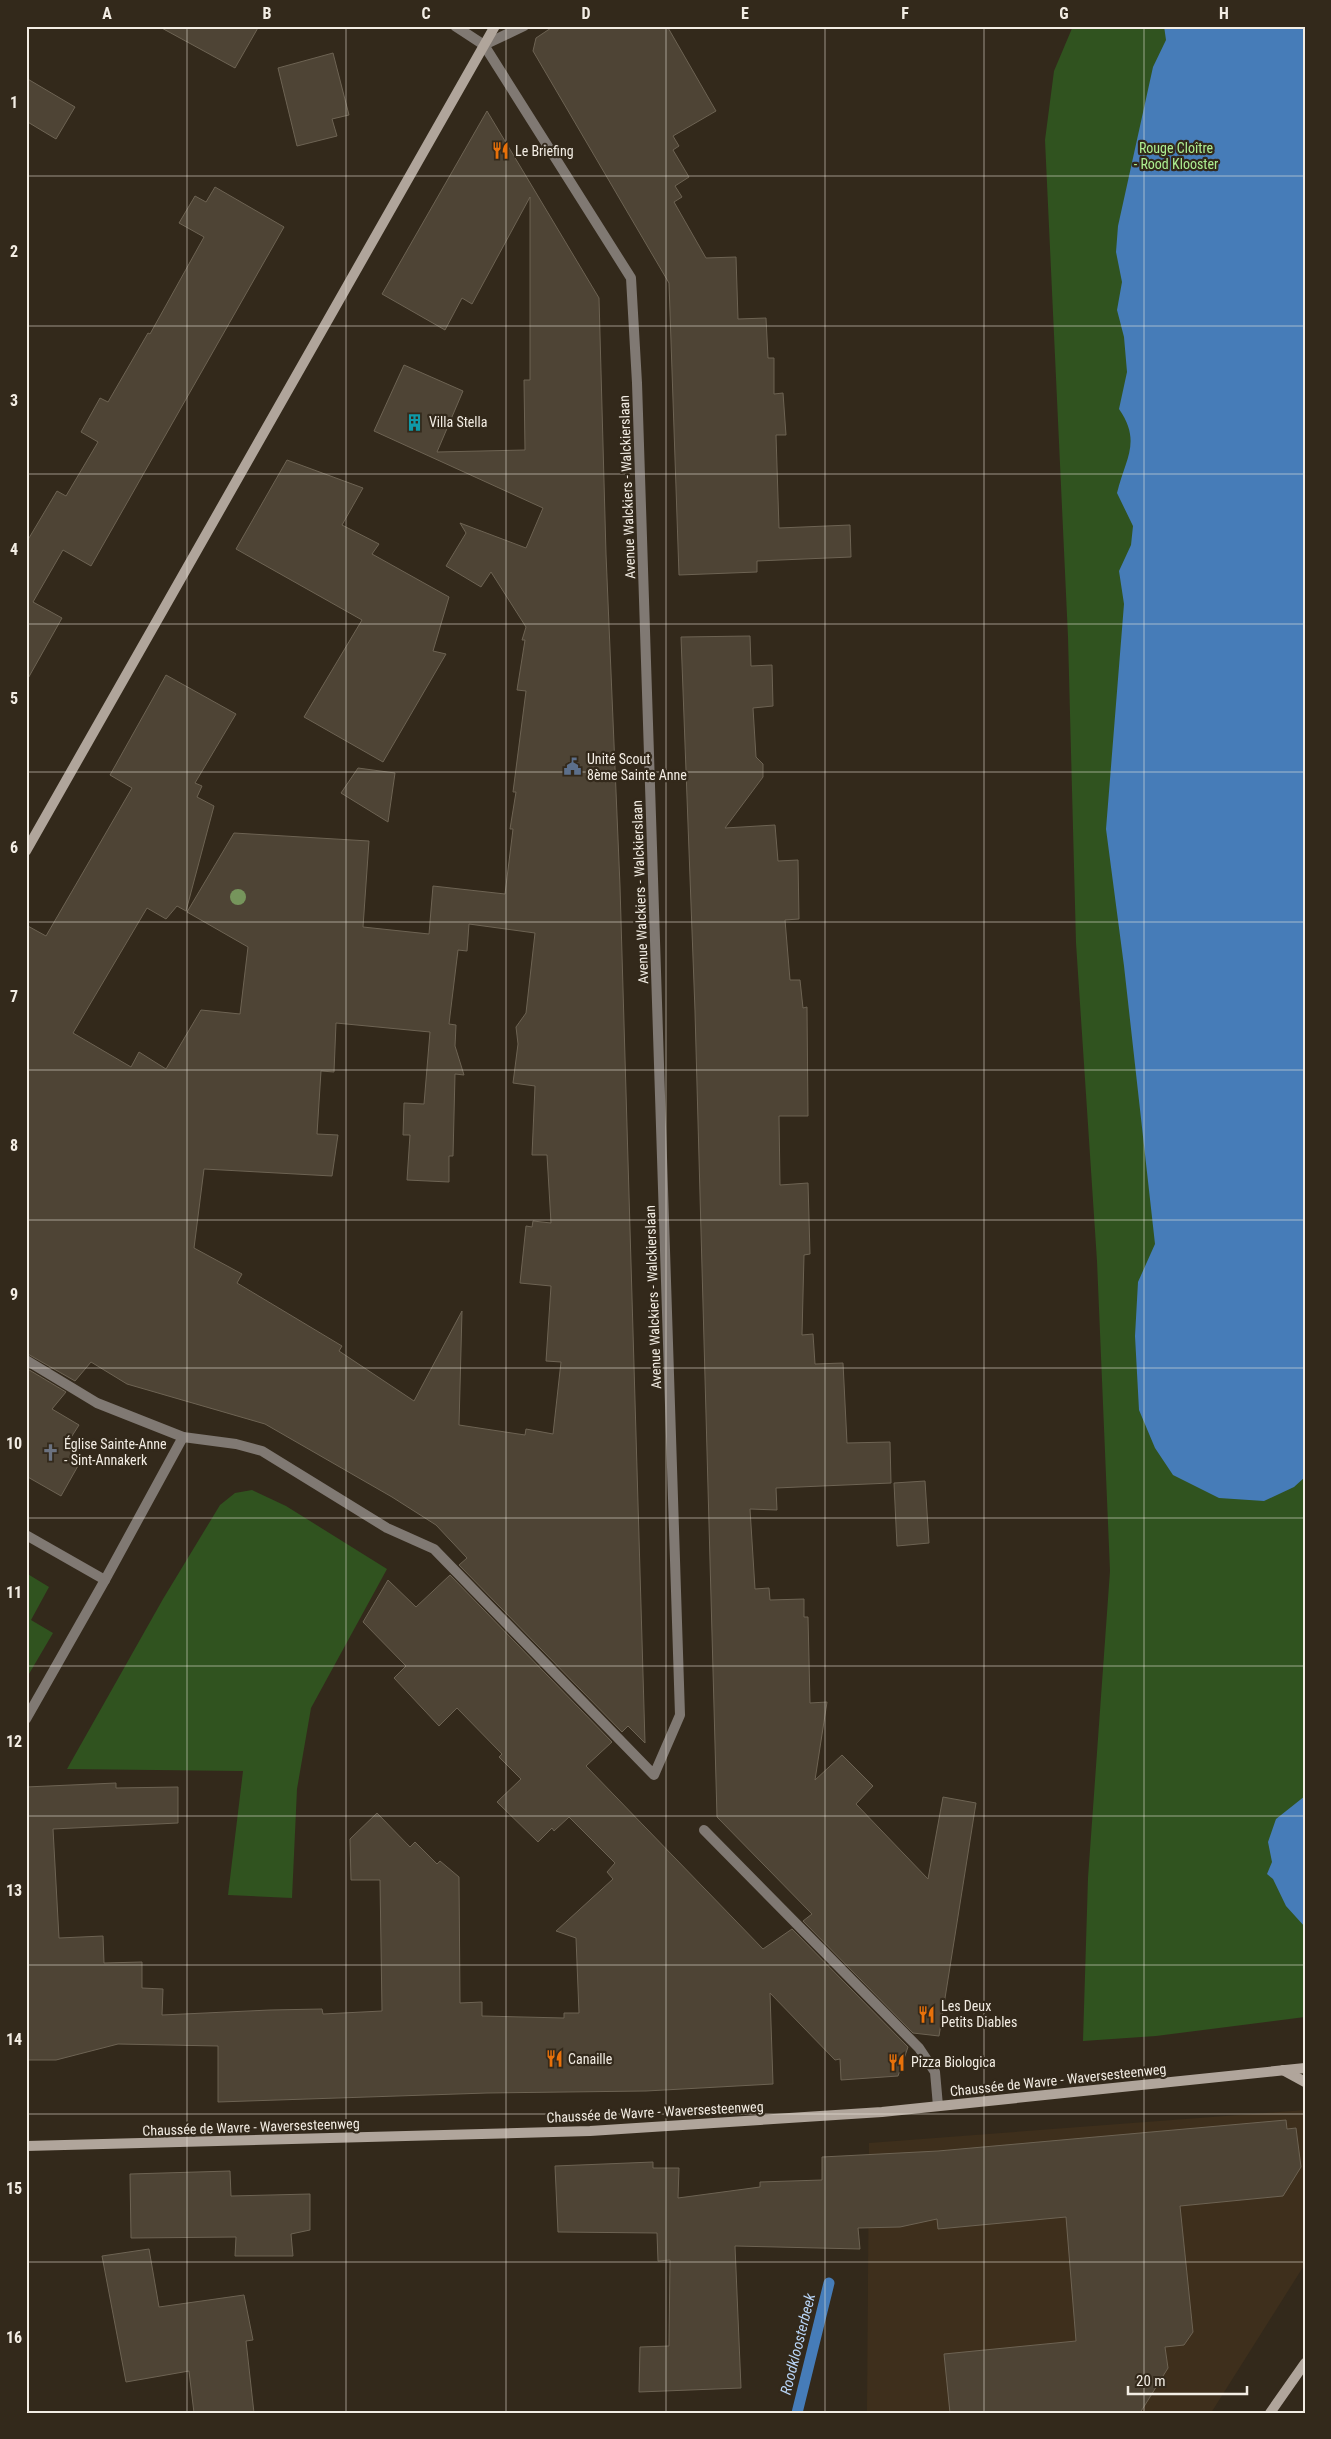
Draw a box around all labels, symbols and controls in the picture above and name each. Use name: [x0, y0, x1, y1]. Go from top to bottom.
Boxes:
text: A: [102, 4, 112, 23]
text: B: [263, 4, 272, 23]
text: C: [421, 4, 431, 23]
text: D: [581, 4, 591, 23]
text: E: [741, 4, 749, 23]
text: F: [901, 4, 909, 23]
text: G: [1059, 4, 1069, 23]
text: H: [1219, 4, 1229, 23]
text: 1: [10, 93, 18, 112]
park label: Rouge Cloître - Rood Klooster: [1134, 140, 1218, 172]
restaurant icon: Le Briefing: [491, 141, 511, 161]
place label: Le Briefing: [515, 143, 574, 159]
text: 2: [10, 242, 18, 261]
text: 3: [10, 391, 18, 410]
street label: Avenue Walckiers - Walckierslaan: [616, 395, 638, 579]
building icon: Villa Stella: [405, 412, 425, 432]
place label: Villa Stella: [429, 414, 488, 430]
text: 4: [10, 540, 18, 559]
text: 5: [10, 689, 18, 708]
place label: Unité Scout 8ème Sainte Anne: [587, 751, 687, 783]
public building icon: Unité Scout 8ème Sainte Anne: [563, 757, 583, 777]
street label: Avenue Walckiers - Walckierslaan: [629, 800, 651, 984]
text: 6: [10, 838, 18, 857]
text: 7: [10, 987, 18, 1006]
text: 8: [10, 1136, 18, 1155]
street label: Avenue Walckiers - Walckierslaan: [642, 1205, 664, 1389]
text: 9: [10, 1285, 18, 1304]
text: 10: [6, 1434, 22, 1453]
place label: Église Sainte-Anne - Sint-Annakerk: [64, 1435, 167, 1468]
church icon: Église Sainte-Anne - Sint-Annakerk: [40, 1442, 60, 1462]
text: 11: [6, 1583, 22, 1602]
text: 12: [6, 1732, 22, 1751]
text: 13: [6, 1881, 22, 1900]
place label: Les Deux Petits Diables: [941, 1998, 1017, 2030]
restaurant icon: Les Deux Petits Diables: [917, 2004, 937, 2024]
text: 14: [6, 2030, 22, 2049]
restaurant icon: Canaille: [544, 2049, 564, 2069]
place label: Canaille: [568, 2051, 613, 2067]
restaurant icon: Pizza Biologica: [887, 2052, 907, 2072]
place label: Pizza Biologica: [911, 2054, 996, 2070]
street label: Chaussée de Wavre - Waversesteenweg: [949, 2061, 1167, 2099]
street label: Chaussée de Wavre - Waversesteenweg: [546, 2098, 764, 2126]
street label: Chaussée de Wavre - Waversesteenweg: [142, 2115, 360, 2139]
text: 15: [6, 2179, 22, 2198]
water label: Roodkloosterbeek: [777, 2291, 819, 2396]
text: 16: [6, 2328, 22, 2347]
scale bar: [1128, 2364, 1247, 2396]
text: 20 m: [1136, 2372, 1166, 2390]

